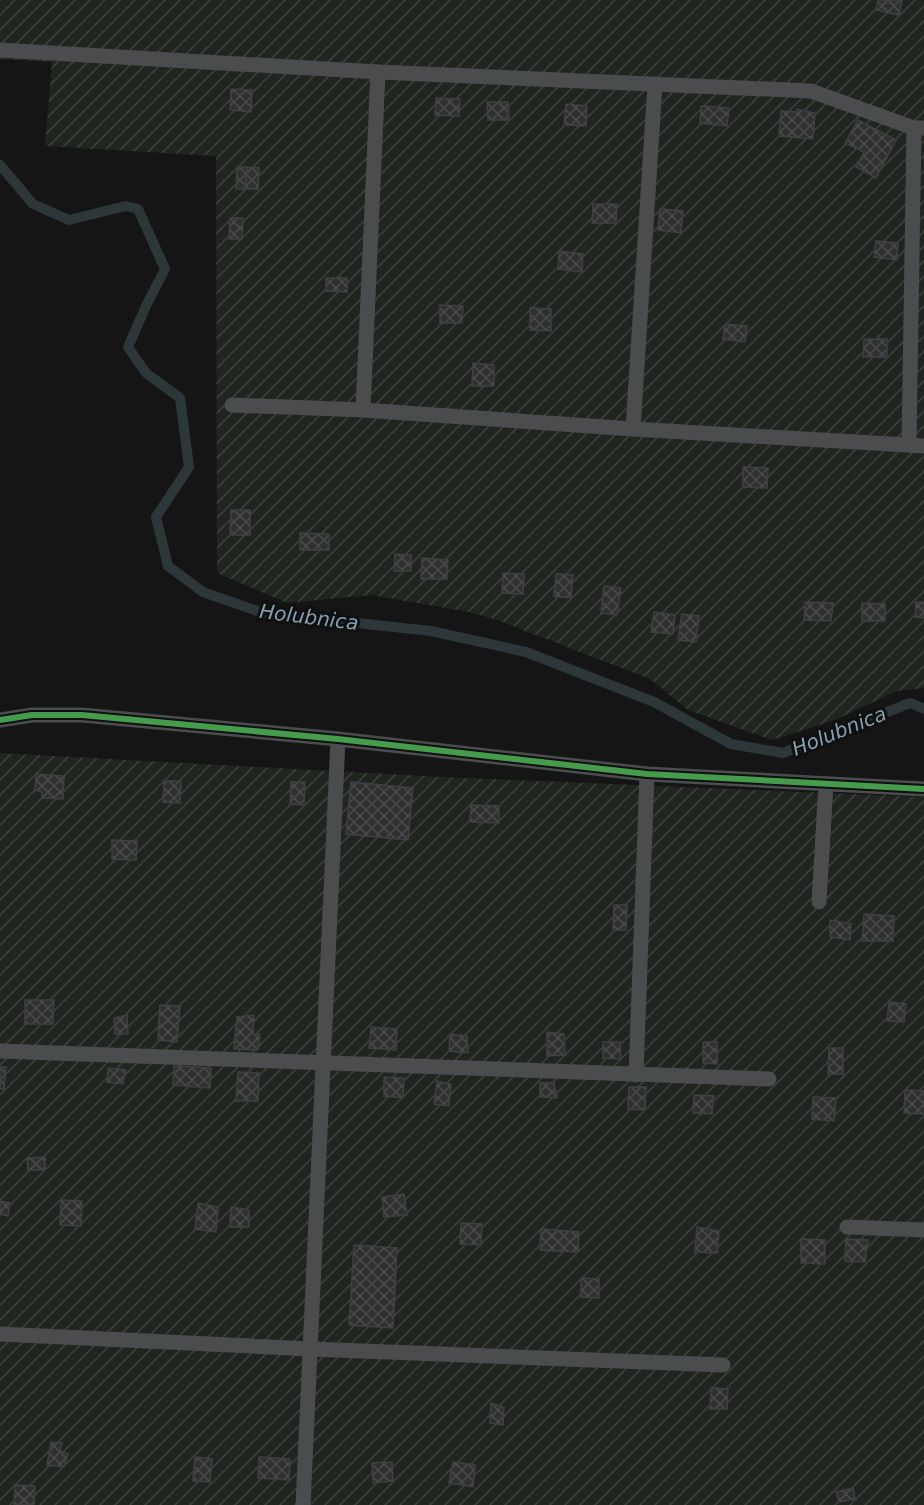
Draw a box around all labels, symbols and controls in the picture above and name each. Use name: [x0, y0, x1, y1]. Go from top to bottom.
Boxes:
water label: Holubnica: [258, 599, 360, 635]
water label: Holubnica: [788, 701, 890, 761]

